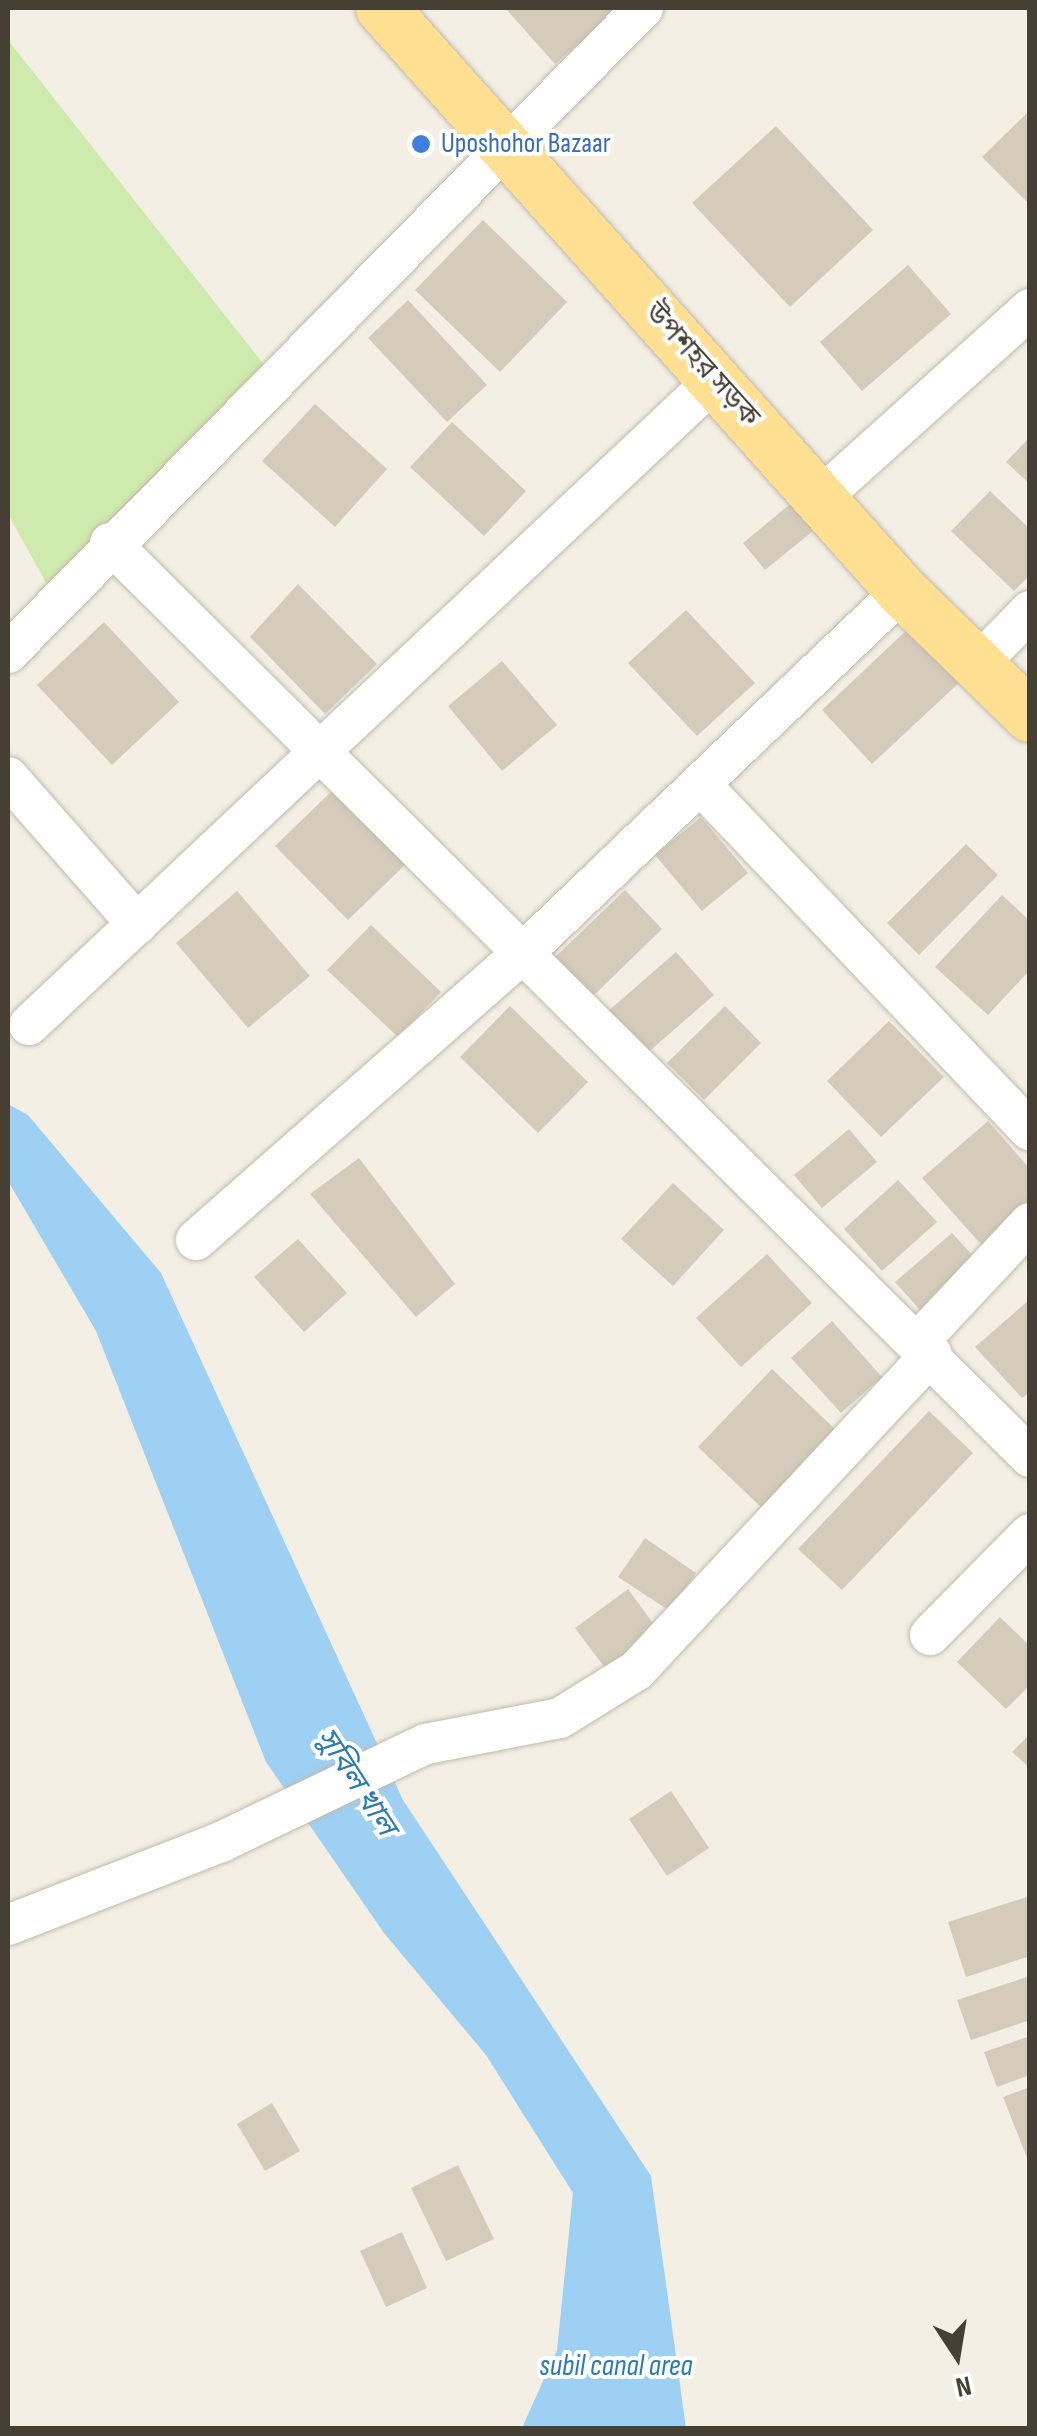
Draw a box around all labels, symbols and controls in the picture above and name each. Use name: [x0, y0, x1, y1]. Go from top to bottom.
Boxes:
place label: Uposhohor Bazaar: [441, 127, 611, 161]
marker: Uposhohor Bazaar: [410, 133, 432, 155]
street label: উপশহর সড়ক: [638, 296, 766, 434]
water label: সুবিল খাল: [308, 1721, 404, 1843]
north arrow: [907, 2306, 1007, 2406]
water label: subil canal area: [539, 2348, 693, 2384]
text: N: [953, 2368, 974, 2404]

